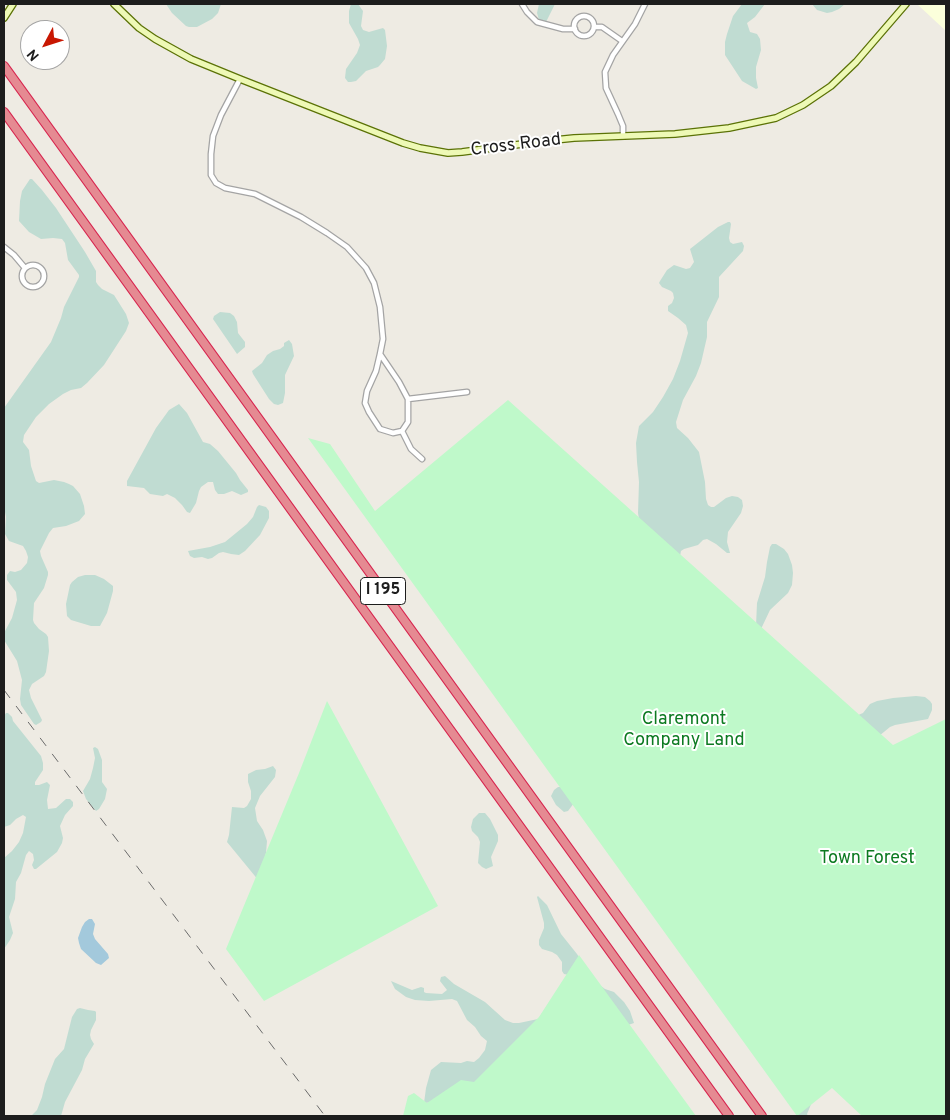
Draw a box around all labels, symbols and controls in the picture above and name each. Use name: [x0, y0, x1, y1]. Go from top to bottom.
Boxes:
north arrow: [20, 20, 70, 70]
text: N: [24, 45, 44, 64]
street label: Cross Road: [470, 130, 562, 162]
road number: I 195: [360, 578, 406, 604]
park label: Claremont Company Land: [623, 709, 745, 752]
park label: Town Forest: [819, 848, 915, 870]

